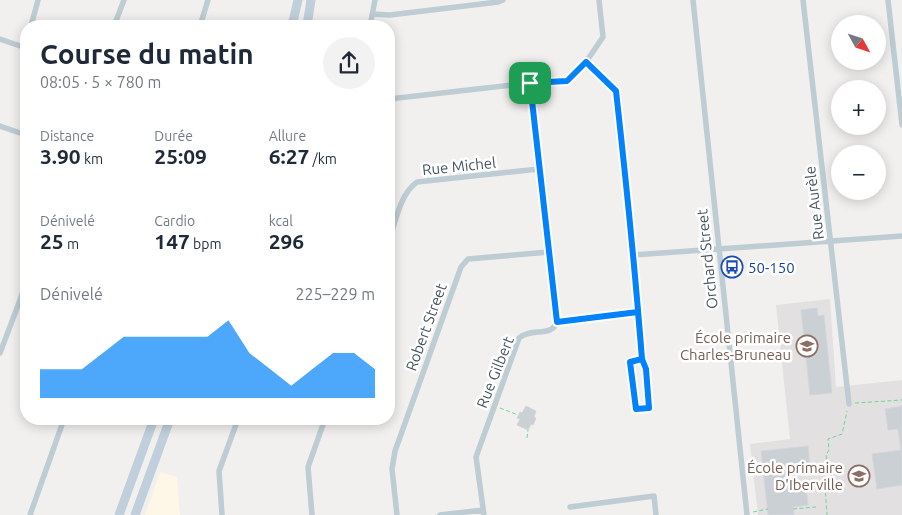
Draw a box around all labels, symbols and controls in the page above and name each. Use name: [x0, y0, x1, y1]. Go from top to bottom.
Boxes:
north arrow: [831, 15, 886, 70]
map controls: [831, 15, 886, 200]
button: share: [323, 37, 375, 89]
text: Course du matin: [40, 38, 254, 69]
pin: [509, 62, 551, 104]
icon: arrive: [516, 69, 544, 97]
text: 08:05 · 5 × 780 m: [40, 73, 161, 91]
button: +: [831, 80, 886, 135]
text: Distance: [40, 128, 94, 144]
text: Durée: [154, 128, 193, 144]
text: Allure: [269, 128, 306, 144]
text: 3.90: [40, 144, 81, 168]
text: 25:09: [154, 144, 207, 168]
text: 6:27: [269, 144, 309, 168]
button: −: [831, 145, 886, 200]
text: km: [81, 151, 103, 167]
text: /km: [309, 151, 337, 167]
street label: Rue Michel: [421, 154, 497, 178]
street label: Rue Aurèle: [801, 165, 827, 241]
street label: Orchard Street: [693, 208, 721, 310]
text: Dénivelé: [40, 213, 95, 229]
text: Cardio: [154, 213, 195, 229]
text: kcal: [269, 213, 293, 229]
text: 25: [40, 229, 64, 253]
text: 147: [154, 229, 190, 253]
text: 296: [269, 229, 304, 253]
text: m: [64, 236, 79, 252]
text: bpm: [190, 236, 222, 252]
bus stop icon: 50-150: [720, 255, 744, 279]
place label: 50-150: [748, 259, 795, 276]
street label: Robert Street: [402, 281, 450, 373]
text: Dénivelé: [40, 285, 103, 303]
text: 225–229 m: [295, 285, 375, 303]
place label: École primaire Charles-Bruneau: [680, 329, 791, 363]
street label: Rue Gilbert: [473, 334, 517, 410]
school or university icon: École primaire Charles-Bruneau: [795, 334, 819, 358]
place label: École primaire D'Iberville: [747, 459, 843, 493]
school or university icon: École primaire D'Iberville: [847, 464, 871, 488]

